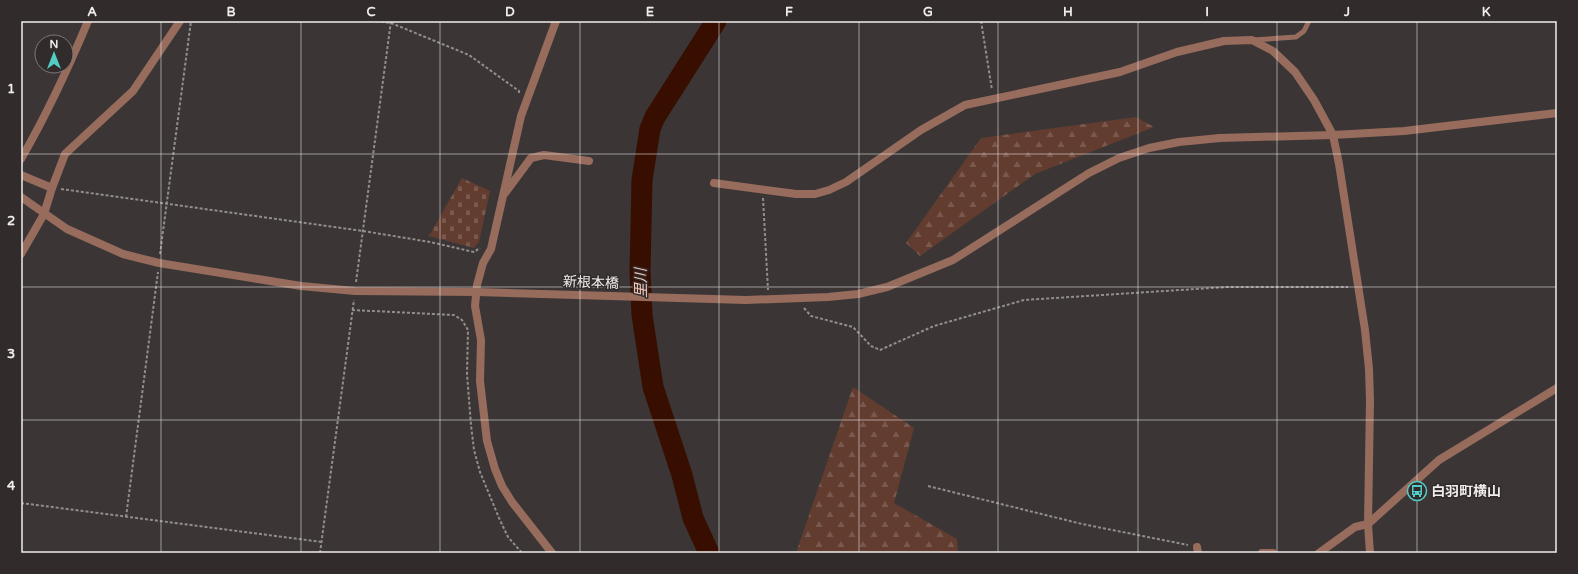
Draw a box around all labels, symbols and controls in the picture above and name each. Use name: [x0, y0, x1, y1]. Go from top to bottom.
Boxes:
text: A: [87, 4, 97, 20]
text: B: [226, 4, 236, 20]
text: C: [366, 4, 376, 20]
text: D: [505, 4, 515, 20]
text: E: [646, 4, 654, 20]
text: F: [785, 4, 793, 20]
text: G: [923, 4, 933, 20]
text: H: [1063, 4, 1073, 20]
text: I: [1205, 4, 1209, 20]
text: J: [1343, 4, 1350, 20]
text: K: [1482, 4, 1491, 20]
north arrow: [34, 34, 74, 74]
text: N: [50, 38, 58, 51]
text: 1: [7, 81, 15, 97]
text: 2: [7, 213, 15, 229]
water label: 里川: [632, 266, 650, 298]
street label: 新根本橋: [563, 273, 619, 292]
text: 3: [7, 346, 15, 362]
text: 4: [7, 478, 16, 494]
bus stop icon: 白羽町横山: [1406, 480, 1428, 502]
place label: 白羽町横山: [1431, 483, 1501, 500]

